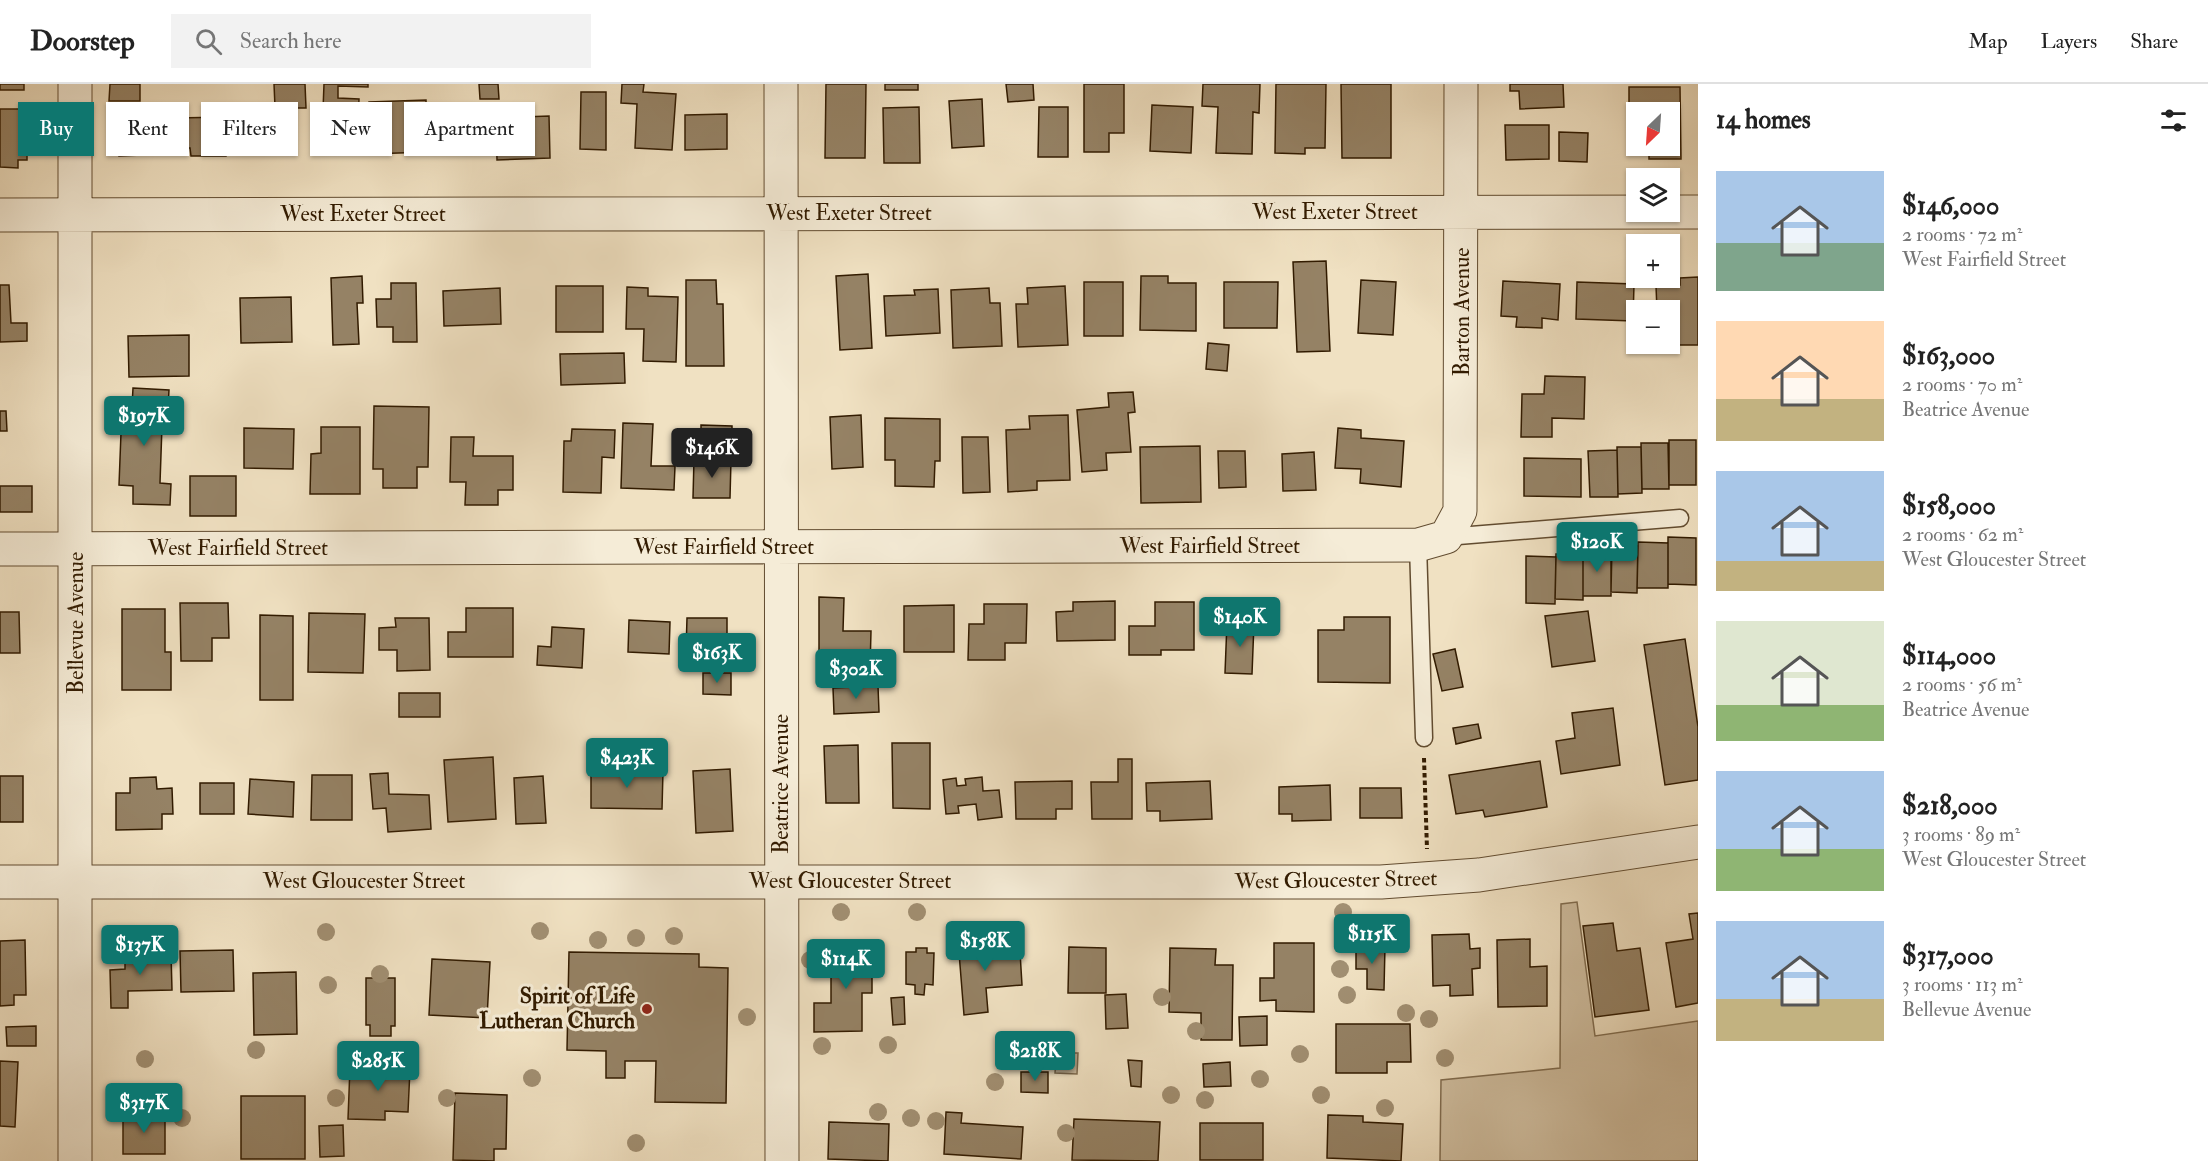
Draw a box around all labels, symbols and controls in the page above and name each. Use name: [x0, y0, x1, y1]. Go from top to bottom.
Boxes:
search box: [171, 14, 591, 68]
text: Doorstep: [30, 24, 135, 59]
icon: search: [192, 25, 225, 58]
text: Search here: [240, 27, 341, 55]
text: Map: [1968, 28, 2008, 55]
text: Layers: [2041, 28, 2097, 55]
text: Share: [2130, 28, 2178, 55]
chip: Buy: [18, 102, 94, 156]
chip: Rent: [106, 102, 189, 156]
chip: Filters: [201, 102, 298, 156]
chip: New: [310, 102, 392, 156]
chip: Apartment: [404, 102, 535, 156]
north arrow: [1626, 102, 1680, 156]
map controls: [1626, 102, 1680, 354]
text: 14 homes: [1716, 104, 1811, 136]
icon: filters: [2157, 104, 2190, 137]
button: layers: [1626, 168, 1680, 222]
text: $146,000: [1902, 190, 1999, 222]
icon: home: [1764, 195, 1836, 267]
street label: West Exeter Street: [1251, 198, 1418, 226]
street label: West Exeter Street: [765, 199, 932, 227]
street label: West Exeter Street: [279, 200, 446, 228]
text: 2 rooms · 72 m²: [1902, 222, 2022, 247]
button: +: [1626, 234, 1680, 288]
text: West Fairfield Street: [1902, 247, 2066, 272]
street label: Barton Avenue: [1448, 248, 1476, 376]
button: −: [1626, 300, 1680, 354]
text: $163,000: [1902, 340, 1995, 372]
icon: home: [1764, 345, 1836, 417]
text: 2 rooms · 70 m²: [1902, 372, 2022, 397]
pin: $197K: [102, 396, 186, 447]
text: Beatrice Avenue: [1902, 397, 2029, 422]
text: $197K: [118, 403, 170, 428]
pin: $146K: [670, 428, 754, 479]
text: $146K: [685, 435, 739, 460]
text: $158,000: [1902, 490, 1996, 522]
icon: home: [1764, 495, 1836, 567]
pin: $120K: [1555, 522, 1639, 573]
text: 2 rooms · 62 m²: [1902, 522, 2023, 547]
text: $120K: [1571, 529, 1623, 554]
street label: West Fairfield Street: [1119, 532, 1300, 560]
street label: West Fairfield Street: [633, 533, 814, 561]
street label: West Fairfield Street: [147, 534, 328, 562]
text: West Gloucester Street: [1902, 547, 2086, 572]
street label: Bellevue Avenue: [62, 552, 90, 694]
pin: $140K: [1198, 597, 1282, 648]
text: $140K: [1213, 604, 1267, 629]
pin: $163K: [675, 633, 759, 684]
text: $163K: [692, 640, 742, 665]
text: $114,000: [1902, 640, 1996, 672]
icon: home: [1764, 645, 1836, 717]
pin: $302K: [814, 649, 898, 700]
text: $302K: [829, 656, 883, 681]
text: 2 rooms · 56 m²: [1902, 672, 2022, 697]
text: Beatrice Avenue: [1902, 697, 2029, 722]
street label: Beatrice Avenue: [767, 714, 795, 854]
pin: $423K: [585, 738, 669, 789]
text: $423K: [600, 745, 654, 770]
text: $218,000: [1902, 790, 1998, 822]
icon: home: [1764, 795, 1836, 867]
text: 3 rooms · 89 m²: [1902, 822, 2020, 847]
text: West Gloucester Street: [1902, 847, 2086, 872]
street label: West Gloucester Street: [1233, 864, 1438, 896]
street label: West Gloucester Street: [262, 867, 465, 895]
street label: West Gloucester Street: [748, 867, 951, 895]
pin: $115K: [1330, 914, 1414, 965]
pin: $158K: [943, 921, 1027, 972]
text: $115K: [1348, 921, 1396, 946]
pin: $137K: [98, 925, 182, 976]
text: $158K: [960, 928, 1010, 953]
text: $137K: [115, 932, 165, 957]
pin: $114K: [804, 939, 888, 990]
text: $317,000: [1902, 940, 1994, 972]
icon: home: [1764, 945, 1836, 1017]
text: $114K: [821, 946, 871, 971]
text: 3 rooms · 113 m²: [1902, 972, 2023, 997]
place label: Spirit of Life Lutheran Church: [479, 982, 636, 1035]
text: Bellevue Avenue: [1902, 997, 2031, 1022]
marker: Spirit of Life Lutheran Church: [640, 1002, 654, 1016]
pin: $218K: [993, 1031, 1077, 1082]
text: $218K: [1009, 1038, 1061, 1063]
pin: $285K: [336, 1041, 420, 1092]
text: $285K: [351, 1048, 405, 1073]
pin: $317K: [102, 1083, 186, 1134]
text: $317K: [119, 1090, 169, 1115]

